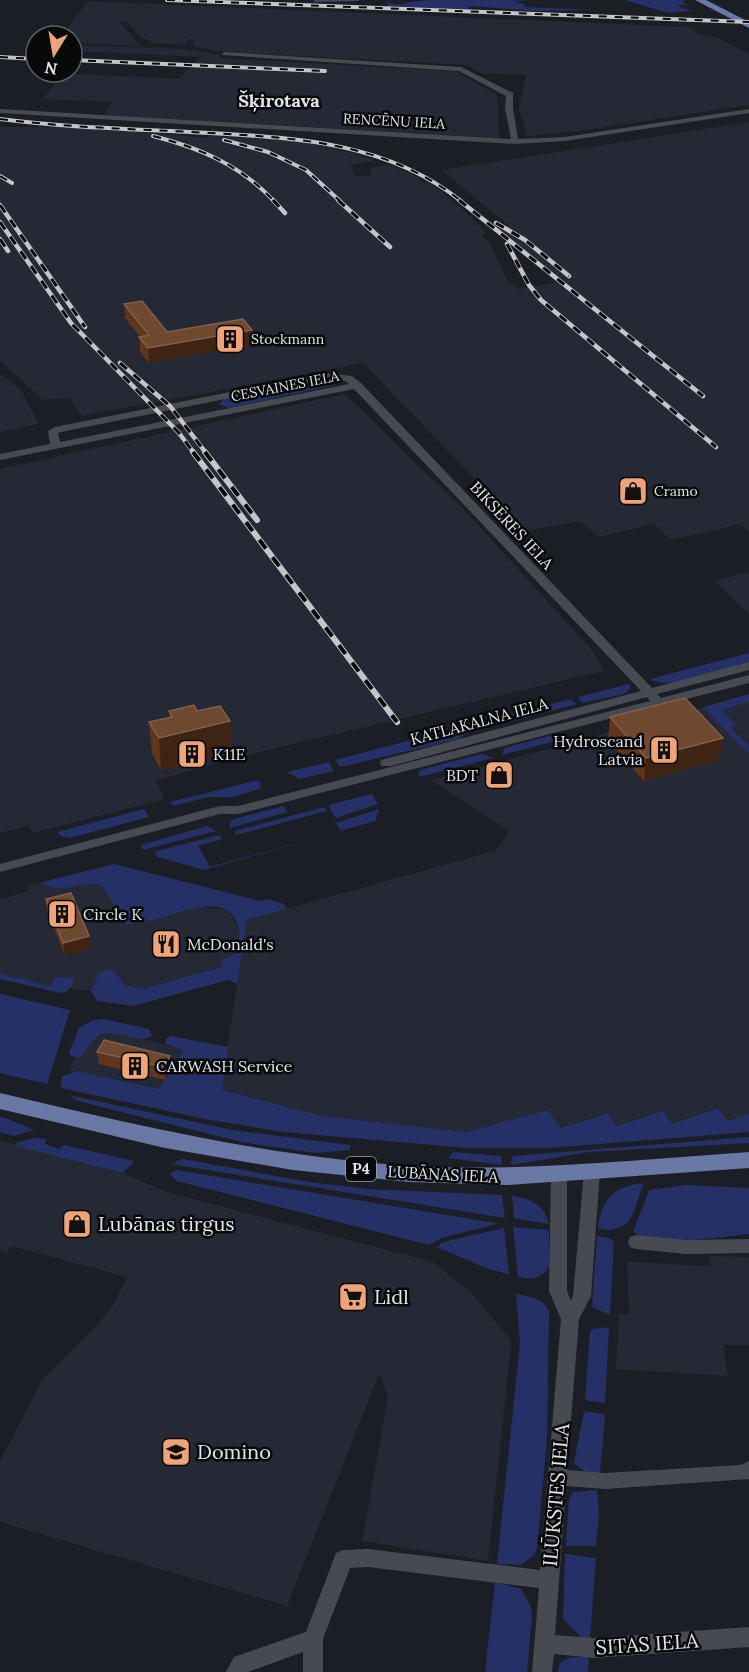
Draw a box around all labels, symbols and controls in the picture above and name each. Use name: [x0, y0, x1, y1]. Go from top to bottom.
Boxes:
north arrow: [24, 24, 84, 84]
text: N: [43, 58, 59, 80]
district label: Šķirotava: [238, 89, 320, 112]
street label: RENCĒNU IELA: [343, 109, 446, 133]
building icon: Stockmann: [214, 323, 246, 355]
place label: Stockmann: [251, 330, 325, 348]
street label: CESVAINES IELA: [229, 367, 341, 405]
shop icon: Cramo: [617, 475, 649, 507]
street label: BIKSĒRES IELA: [466, 477, 559, 574]
place label: Cramo: [654, 482, 698, 500]
street label: KATLAKALNA IELA: [408, 693, 551, 749]
place label: Hydroscand Latvia: [553, 731, 643, 769]
building icon: Hydroscand Latvia: [648, 734, 680, 766]
building icon: K11E: [176, 738, 208, 770]
place label: K11E: [213, 744, 246, 764]
shop icon: BDT: [483, 759, 515, 791]
place label: BDT: [446, 765, 478, 785]
building icon: Circle K: [46, 898, 78, 930]
place label: Circle K: [83, 904, 142, 924]
restaurant icon: McDonald's: [150, 928, 182, 960]
place label: McDonald's: [187, 934, 274, 954]
building icon: CARWASH Service: [119, 1050, 151, 1082]
place label: CARWASH Service: [156, 1056, 293, 1076]
road number: P4: [346, 1157, 376, 1181]
street label: LUBĀNAS IELA: [387, 1161, 500, 1187]
shop icon: Lubānas tirgus: [61, 1208, 93, 1240]
place label: Lubānas tirgus: [98, 1211, 235, 1236]
supermarket icon: Lidl: [337, 1281, 369, 1313]
place label: Lidl: [374, 1284, 409, 1309]
street label: ILŪKSTES IELA: [537, 1422, 574, 1568]
school or university icon: Domino: [160, 1436, 192, 1468]
place label: Domino: [197, 1439, 271, 1464]
street label: SITAS IELA: [595, 1627, 700, 1660]

